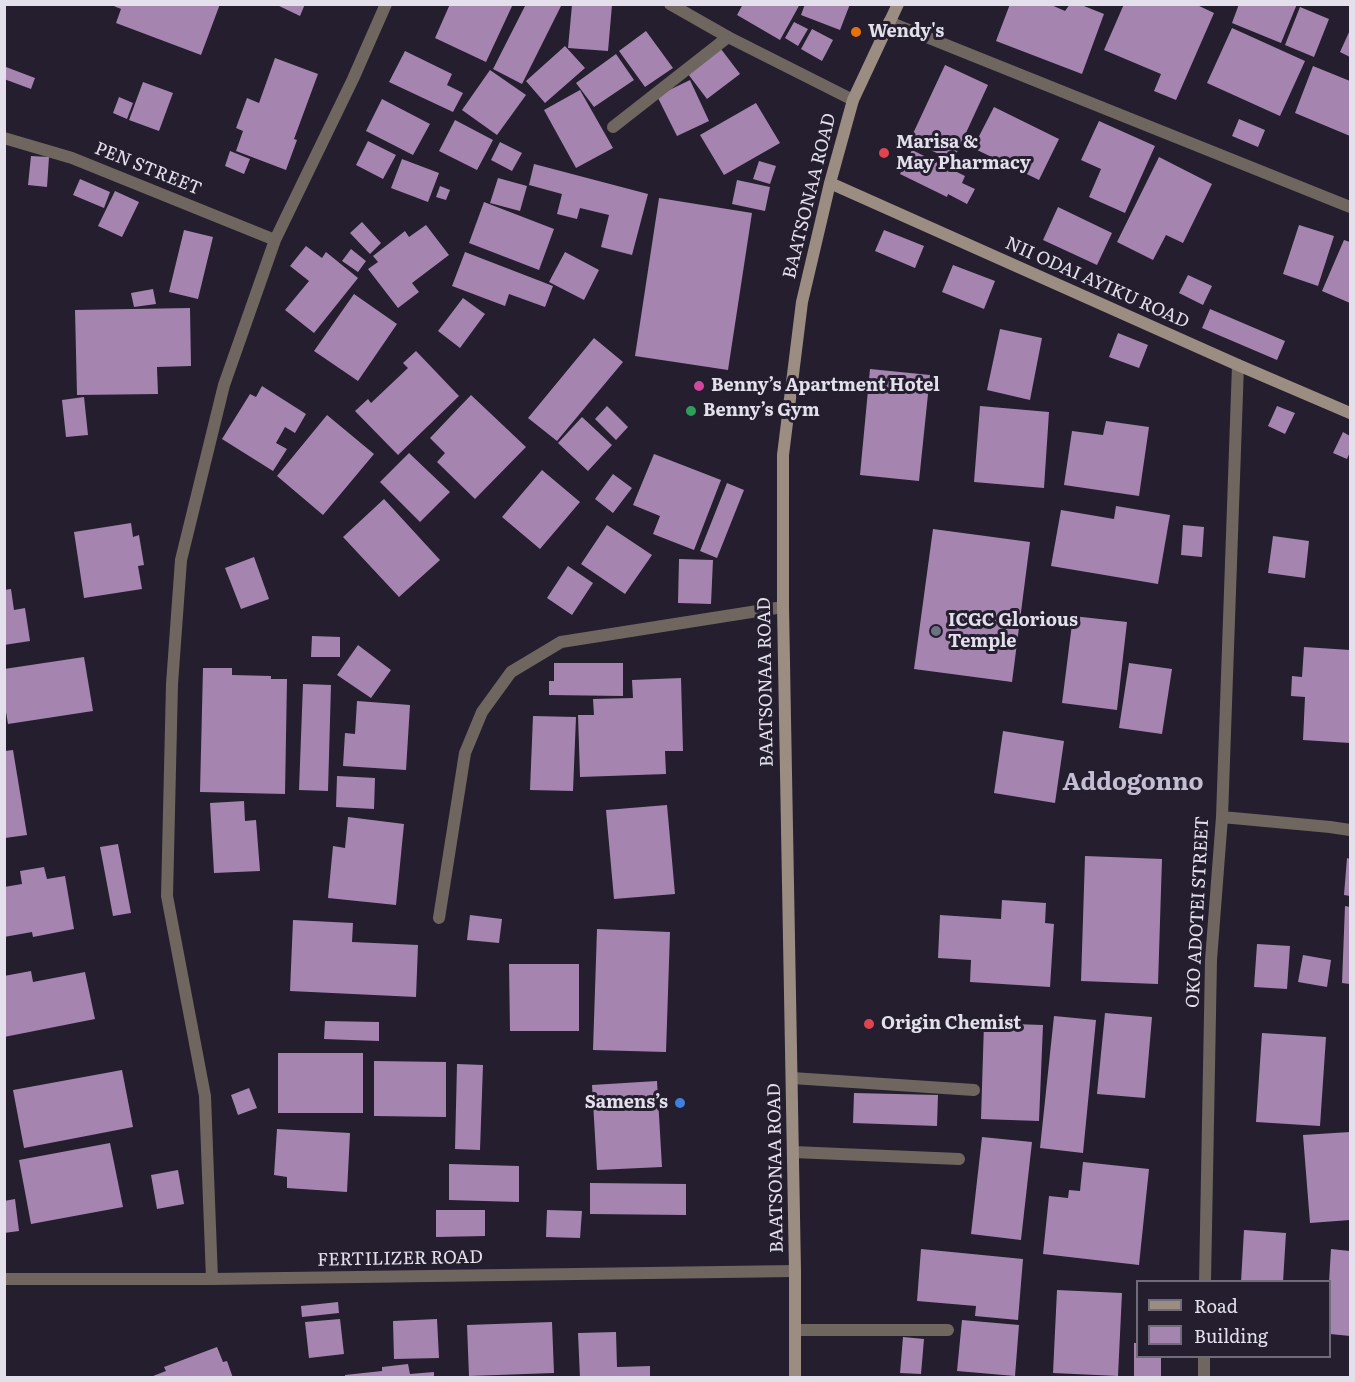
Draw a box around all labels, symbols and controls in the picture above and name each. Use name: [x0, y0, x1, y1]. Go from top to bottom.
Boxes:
place label: Wendy's: [868, 21, 944, 43]
marker: Wendy's: [849, 25, 863, 39]
street label: BAATSONAA ROAD: [779, 111, 841, 281]
place label: Marisa & May Pharmacy: [896, 132, 1031, 174]
street label: PEN STREET: [91, 138, 205, 200]
marker: Marisa & May Pharmacy: [877, 146, 891, 160]
street label: NII ODAI AYIKU ROAD: [1002, 233, 1192, 333]
place label: Benny’s Apartment Hotel: [711, 375, 940, 397]
marker: Benny’s Apartment Hotel: [692, 379, 706, 393]
place label: Benny’s Gym: [703, 400, 820, 422]
marker: Benny’s Gym: [684, 404, 698, 418]
street label: BAATSONAA ROAD: [754, 597, 778, 767]
place label: ICGC Glorious Temple: [948, 610, 1078, 652]
marker: ICGC Glorious Temple: [929, 624, 943, 638]
district label: Addogonno: [1062, 769, 1204, 797]
street label: OKO ADOTEI STREET: [1182, 816, 1214, 1008]
place label: Origin Chemist: [881, 1013, 1021, 1035]
marker: Origin Chemist: [862, 1017, 876, 1031]
street label: BAATSONAA ROAD: [764, 1083, 788, 1253]
place label: Samens’s: [585, 1092, 668, 1114]
marker: Samens’s: [673, 1096, 687, 1110]
street label: FERTILIZER ROAD: [317, 1247, 483, 1271]
legend: [1136, 1280, 1331, 1358]
text: Road: [1194, 1292, 1238, 1319]
text: Building: [1194, 1322, 1268, 1349]

